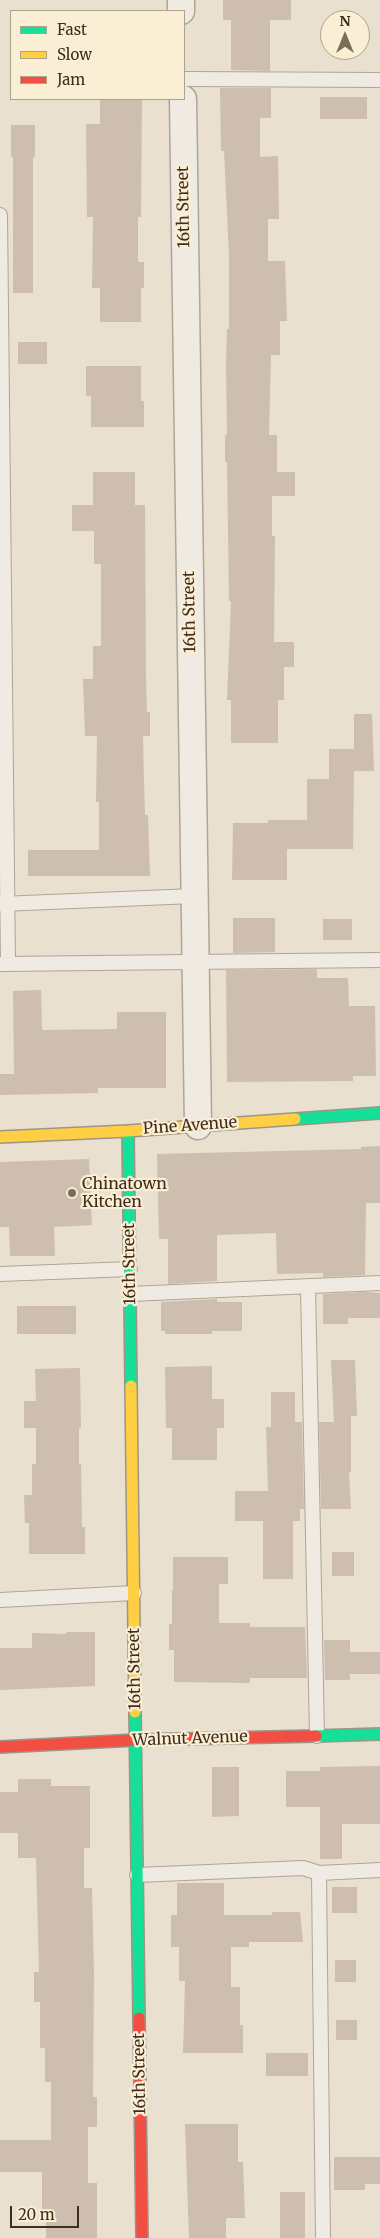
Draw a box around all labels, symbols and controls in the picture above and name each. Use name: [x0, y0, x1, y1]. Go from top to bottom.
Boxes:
legend: [10, 10, 185, 100]
north arrow: [320, 10, 370, 60]
text: N: [339, 12, 351, 30]
text: Fast: [57, 20, 87, 39]
text: Slow: [57, 45, 92, 64]
text: Jam: [57, 70, 85, 89]
street label: 16th Street: [174, 166, 194, 248]
street label: 16th Street: [180, 571, 200, 653]
street label: Pine Avenue: [142, 1113, 238, 1139]
place label: Chinatown Kitchen: [82, 1174, 167, 1212]
marker: Chinatown Kitchen: [66, 1187, 78, 1199]
street label: 16th Street: [120, 1223, 140, 1305]
street label: 16th Street: [125, 1628, 145, 1710]
street label: Walnut Avenue: [132, 1727, 248, 1751]
street label: 16th Street: [130, 2033, 150, 2115]
scale bar: [12, 2196, 81, 2228]
text: 20 m: [18, 2205, 55, 2224]

